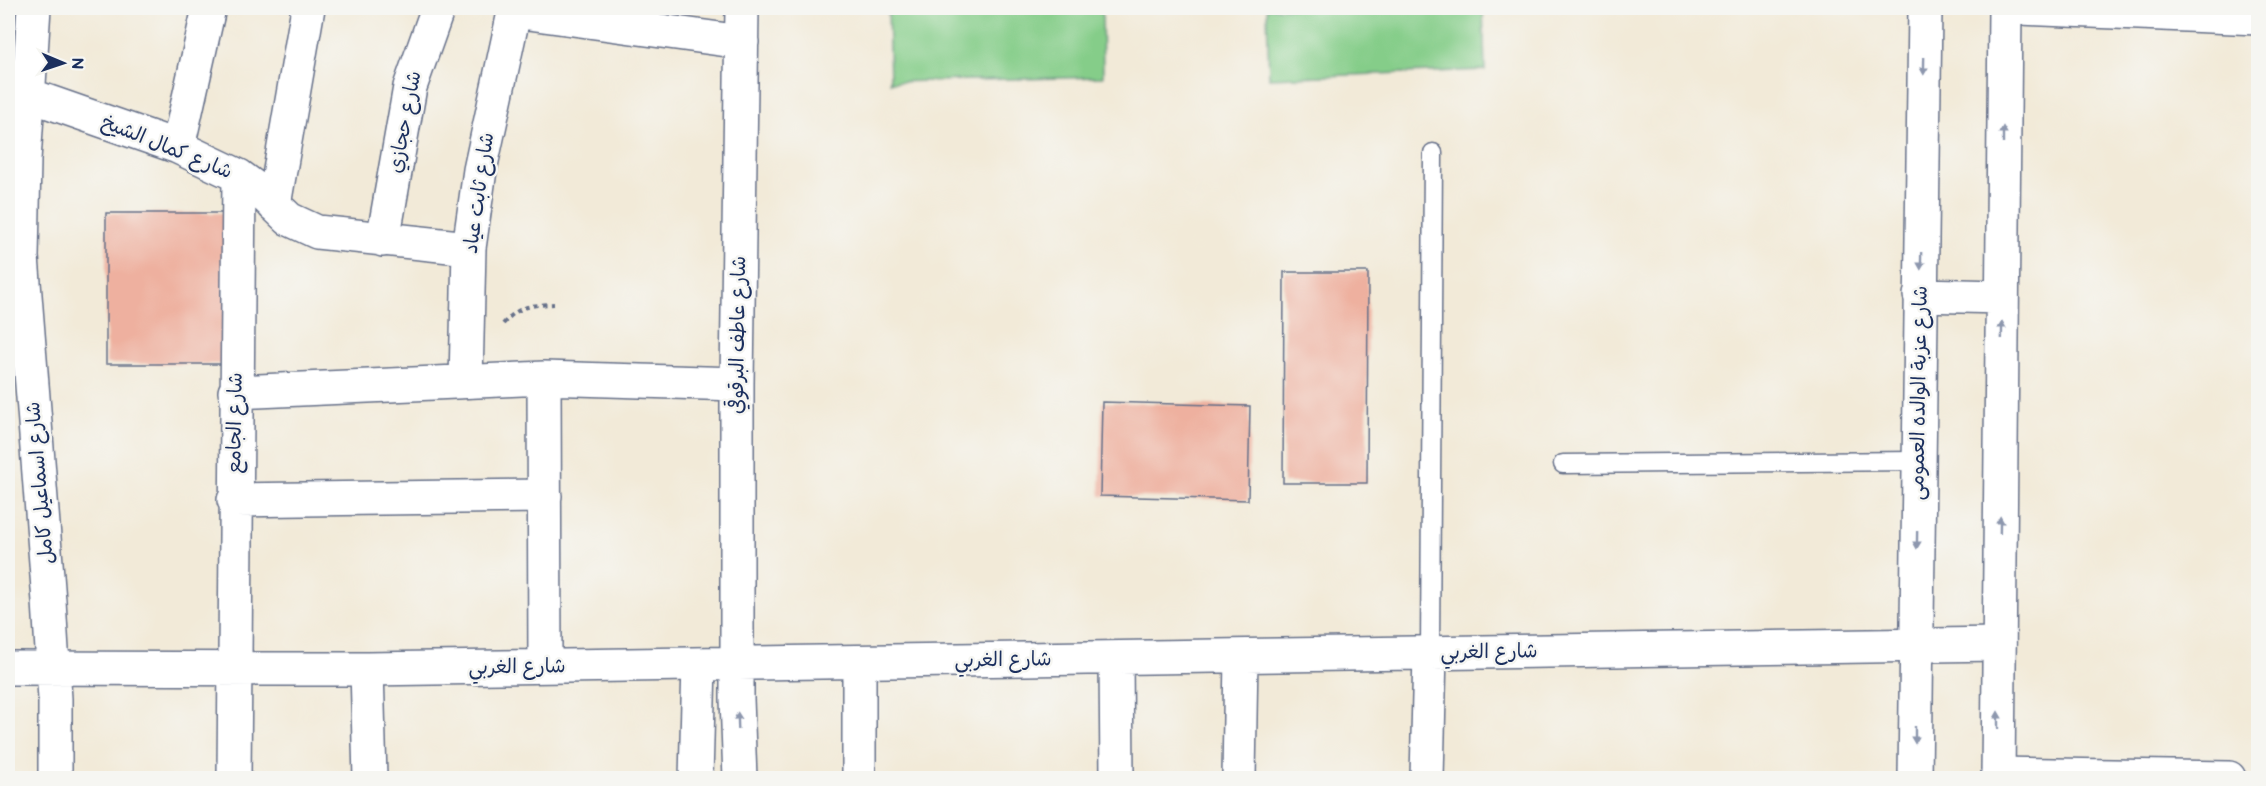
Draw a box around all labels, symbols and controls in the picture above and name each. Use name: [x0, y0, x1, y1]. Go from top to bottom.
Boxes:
north arrow: [33, 33, 93, 93]
one-way arrow: [1919, 56, 1929, 75]
text: N: [67, 57, 86, 70]
street label: شارع حجازي: [383, 69, 429, 176]
street label: شارع كمال الشيخ: [98, 110, 236, 185]
one-way arrow: [1999, 126, 2008, 145]
street label: شارع ثابت عياد: [459, 131, 500, 255]
one-way arrow: [1916, 251, 1926, 270]
street label: شارع عاطف البرقوقي: [723, 256, 752, 414]
street label: شارع عزبة الوالده العمومى: [1905, 285, 1934, 501]
one-way arrow: [1997, 321, 2007, 340]
street label: شارع الجامع: [222, 372, 250, 474]
street label: شارع اسماعيل كامل: [21, 401, 60, 565]
one-way arrow: [1995, 516, 2005, 535]
one-way arrow: [1912, 530, 1922, 549]
street label: شارع الغربي: [1440, 639, 1538, 670]
street label: شارع الغربي: [954, 647, 1052, 678]
street label: شارع الغربي: [468, 654, 566, 685]
one-way arrow: [733, 711, 742, 730]
one-way arrow: [1993, 711, 2003, 730]
one-way arrow: [1910, 725, 1920, 744]

